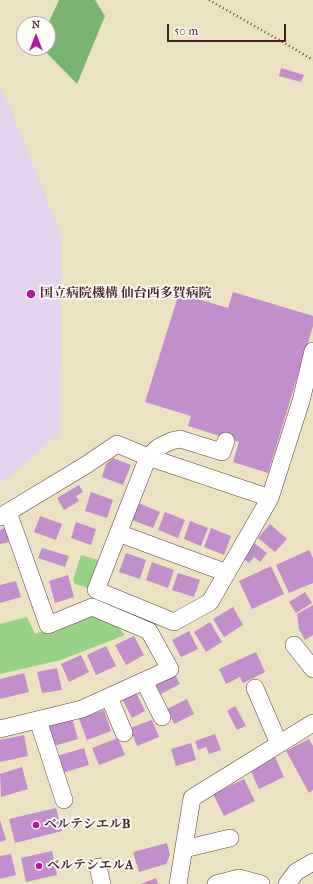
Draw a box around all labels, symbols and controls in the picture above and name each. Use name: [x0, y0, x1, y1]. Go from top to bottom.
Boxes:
north arrow: [16, 16, 56, 56]
scale bar: [169, 16, 288, 42]
text: N: [32, 18, 40, 31]
text: 50 m: [174, 24, 198, 38]
place label: 国立病院機構 仙台西多賀病院: [40, 286, 212, 302]
marker: 国立病院機構 仙台西多賀病院: [25, 288, 37, 300]
place label: ベルテシエルB: [44, 817, 130, 833]
marker: ベルテシエルB: [31, 820, 41, 830]
place label: ベルテシエルA: [47, 858, 133, 874]
marker: ベルテシエルA: [34, 861, 44, 871]

